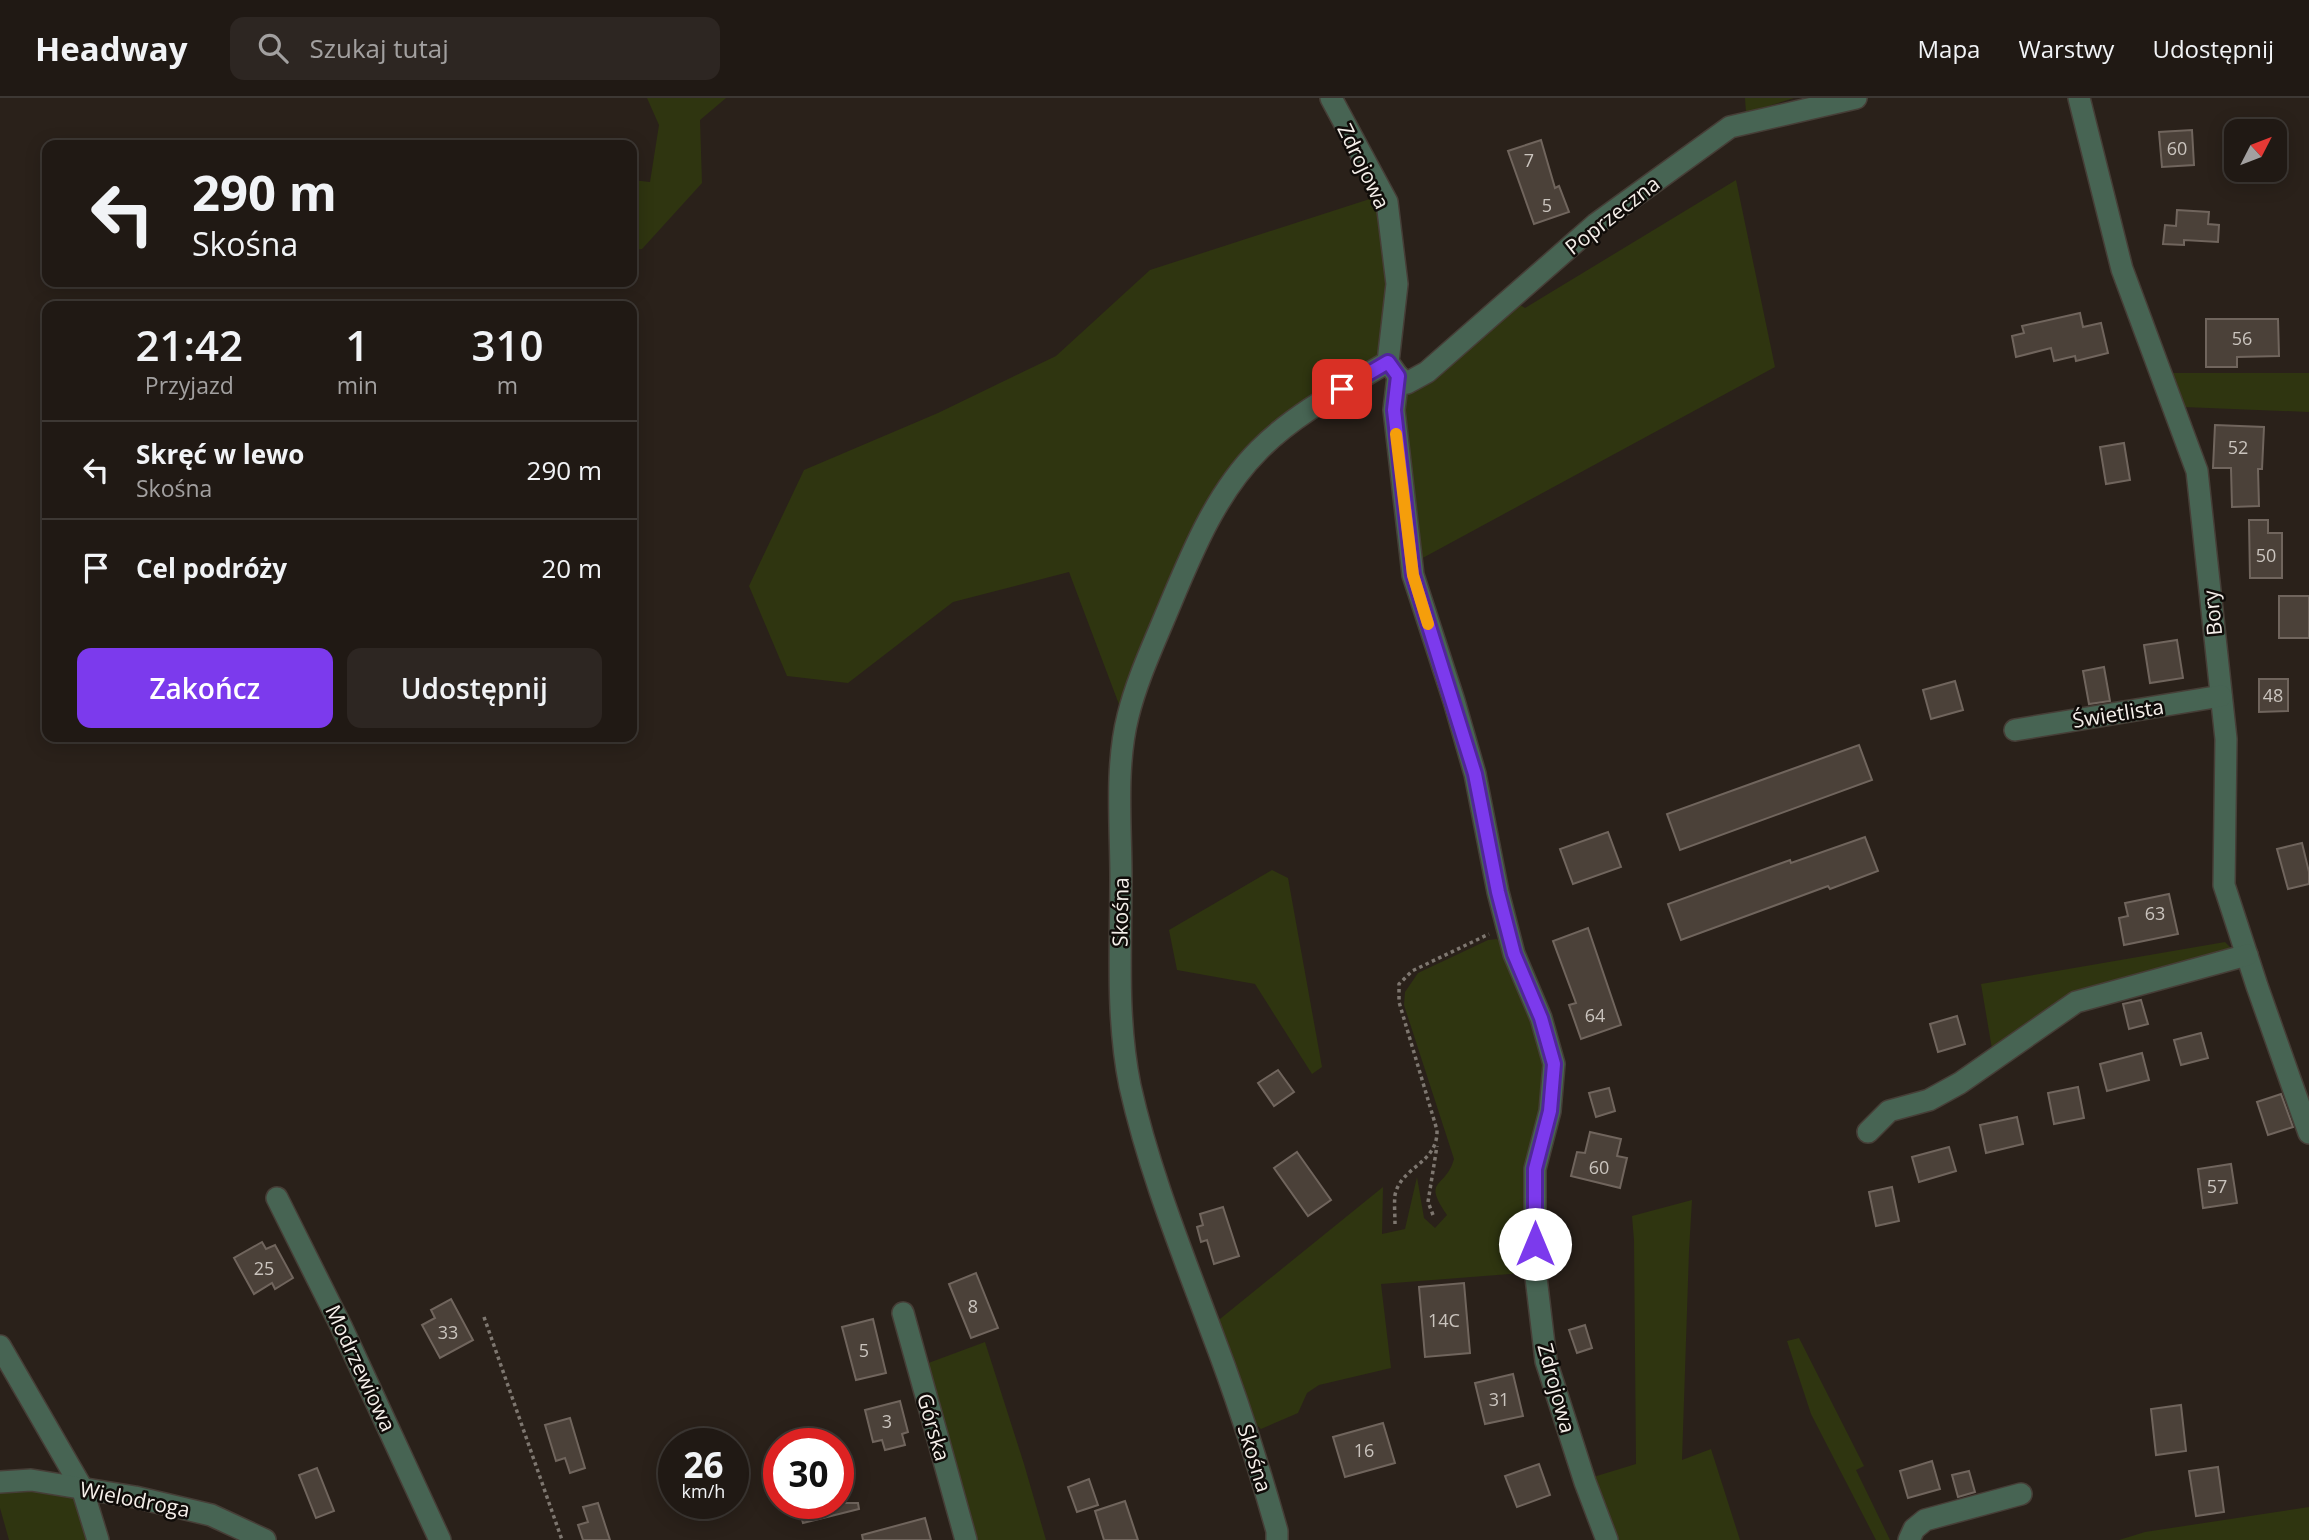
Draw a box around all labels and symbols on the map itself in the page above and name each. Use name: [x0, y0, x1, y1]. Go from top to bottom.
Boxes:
street label: Zdrojowa: [1331, 119, 1397, 213]
north arrow: [2224, 119, 2287, 182]
house number: 60: [2167, 136, 2187, 160]
house number: 7: [1524, 148, 1534, 172]
street label: Poprzeczna: [1559, 169, 1665, 261]
house number: 5: [1542, 193, 1552, 217]
house number: 56: [2232, 326, 2252, 350]
pin: [1312, 359, 1372, 419]
house number: 52: [2228, 435, 2248, 459]
house number: 50: [2256, 543, 2276, 567]
street label: Bory: [2196, 589, 2228, 637]
house number: 48: [2263, 683, 2283, 707]
street label: Świetlista: [2070, 692, 2166, 734]
street label: Skośna: [1105, 877, 1135, 947]
house number: 63: [2145, 901, 2165, 925]
house number: 64: [1585, 1003, 1605, 1027]
house number: 60: [1589, 1155, 1609, 1179]
house number: 57: [2207, 1174, 2227, 1198]
position arrow: [1498, 1207, 1572, 1281]
house number: 25: [254, 1256, 274, 1280]
house number: 8: [968, 1294, 978, 1318]
street label: Modrzewiowa: [319, 1300, 403, 1436]
house number: 14C: [1428, 1308, 1460, 1332]
house number: 33: [438, 1320, 458, 1344]
house number: 5: [859, 1338, 869, 1362]
street label: Zdrojowa: [1532, 1340, 1582, 1436]
house number: 31: [1489, 1387, 1509, 1411]
street label: Górska: [911, 1390, 957, 1464]
house number: 3: [882, 1409, 892, 1433]
street label: Skośna: [1231, 1421, 1279, 1495]
speed limit sign: 30: [763, 1428, 854, 1519]
house number: 16: [1354, 1438, 1374, 1462]
street label: Wielodroga: [78, 1475, 192, 1523]

